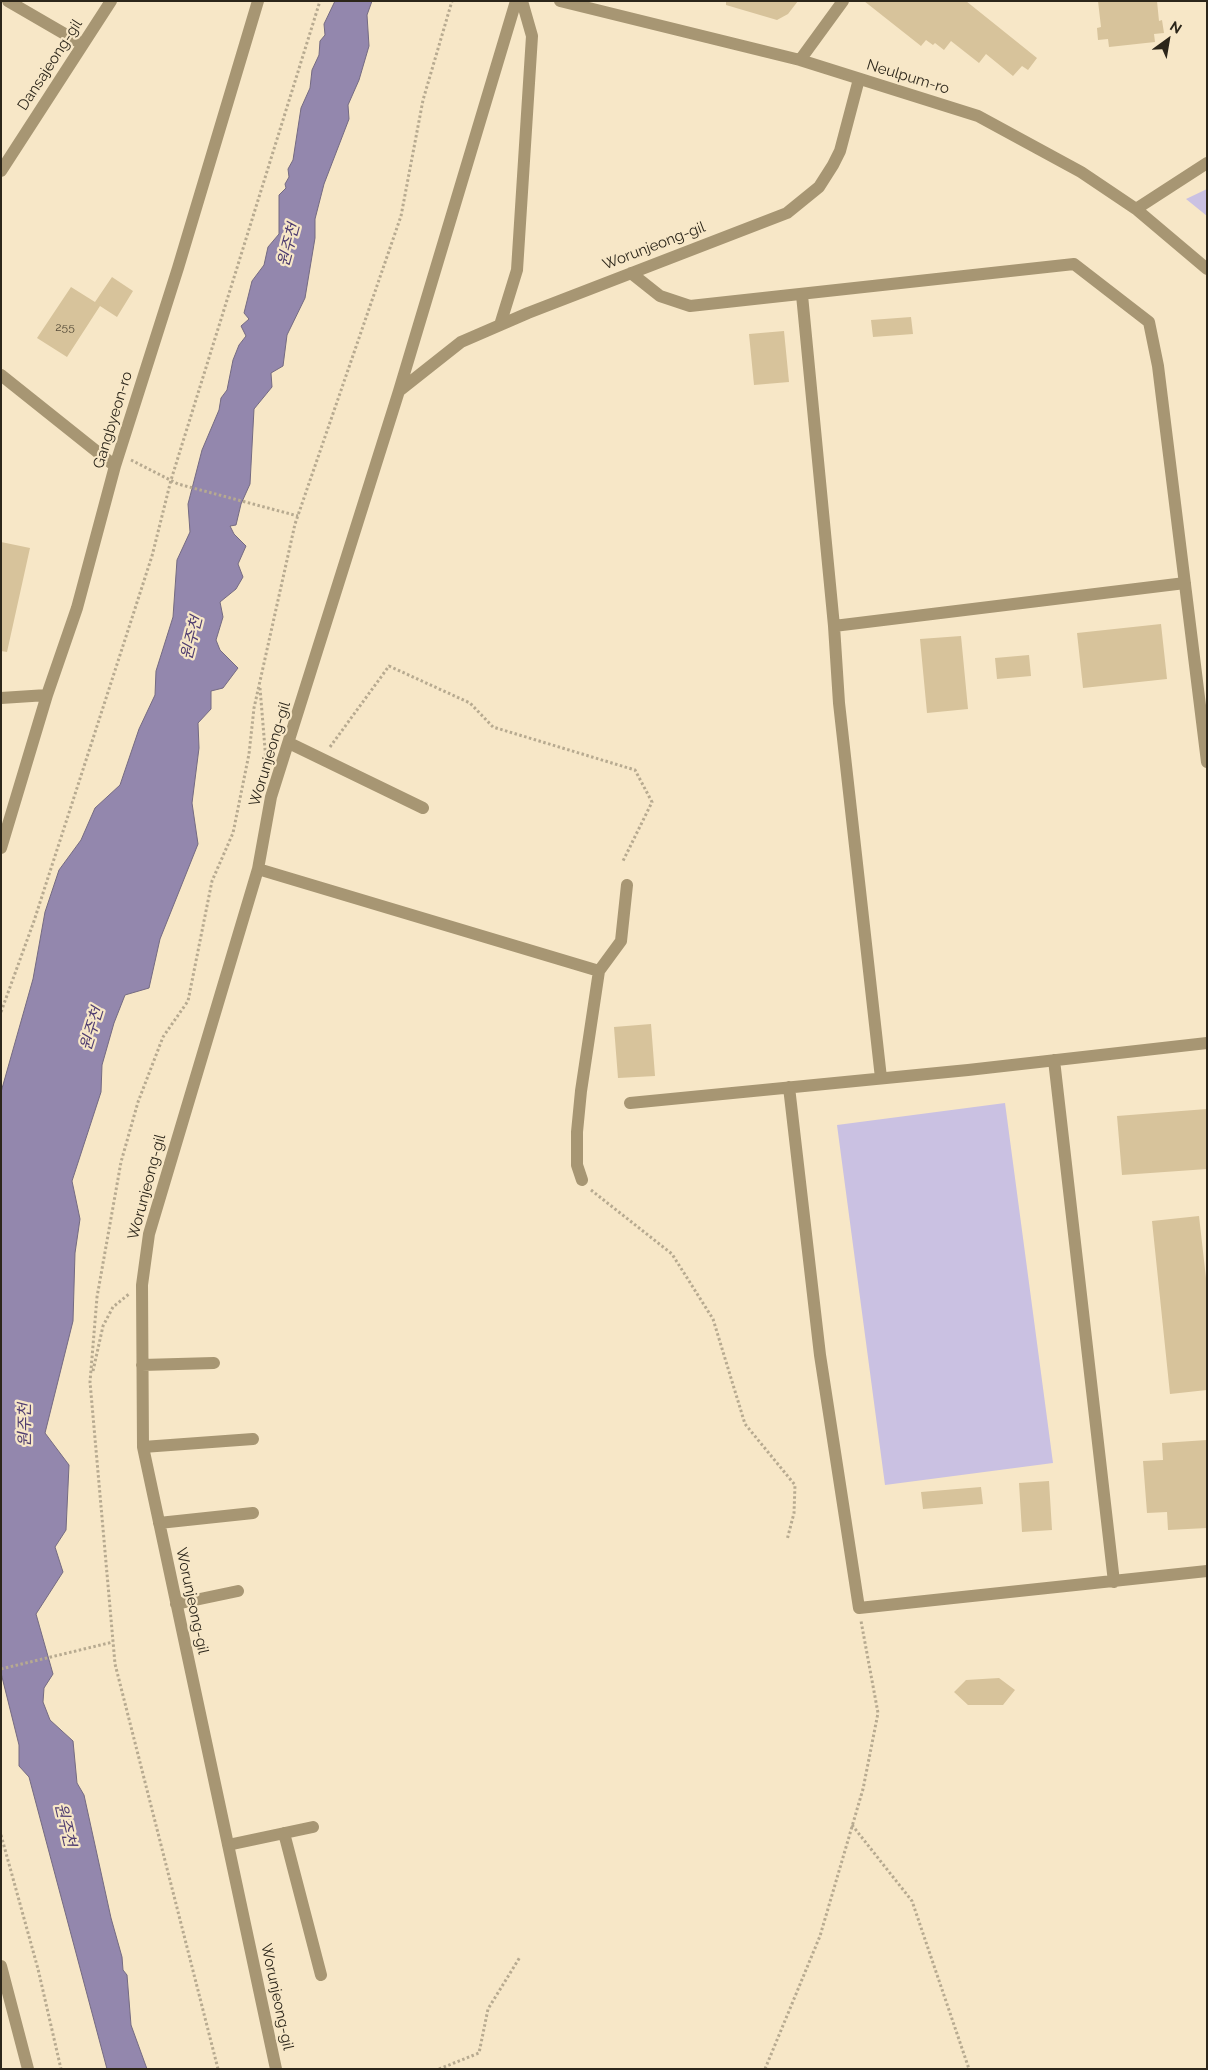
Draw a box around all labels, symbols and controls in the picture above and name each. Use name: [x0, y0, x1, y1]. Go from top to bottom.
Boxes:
north arrow: [1143, 15, 1193, 65]
street label: Dansajeong-gil: [14, 16, 86, 114]
text: N: [1167, 18, 1185, 37]
street label: Neulpum-ro: [864, 56, 952, 98]
street label: Worunjeong-gil: [600, 218, 708, 274]
water label: 원주천: [274, 221, 304, 269]
house number: 255: [55, 320, 75, 334]
street label: Gangbyeon-ro: [90, 369, 136, 471]
water label: 원주천: [177, 614, 207, 662]
street label: Worunjeong-gil: [246, 699, 294, 809]
water label: 원주천: [76, 1005, 108, 1053]
street label: Worunjeong-gil: [124, 1132, 170, 1242]
water label: 원주천: [15, 1403, 35, 1447]
street label: Worunjeong-gil: [172, 1546, 212, 1656]
water label: 원주천: [51, 1801, 79, 1849]
street label: Worunjeong-gil: [257, 1942, 297, 2052]

